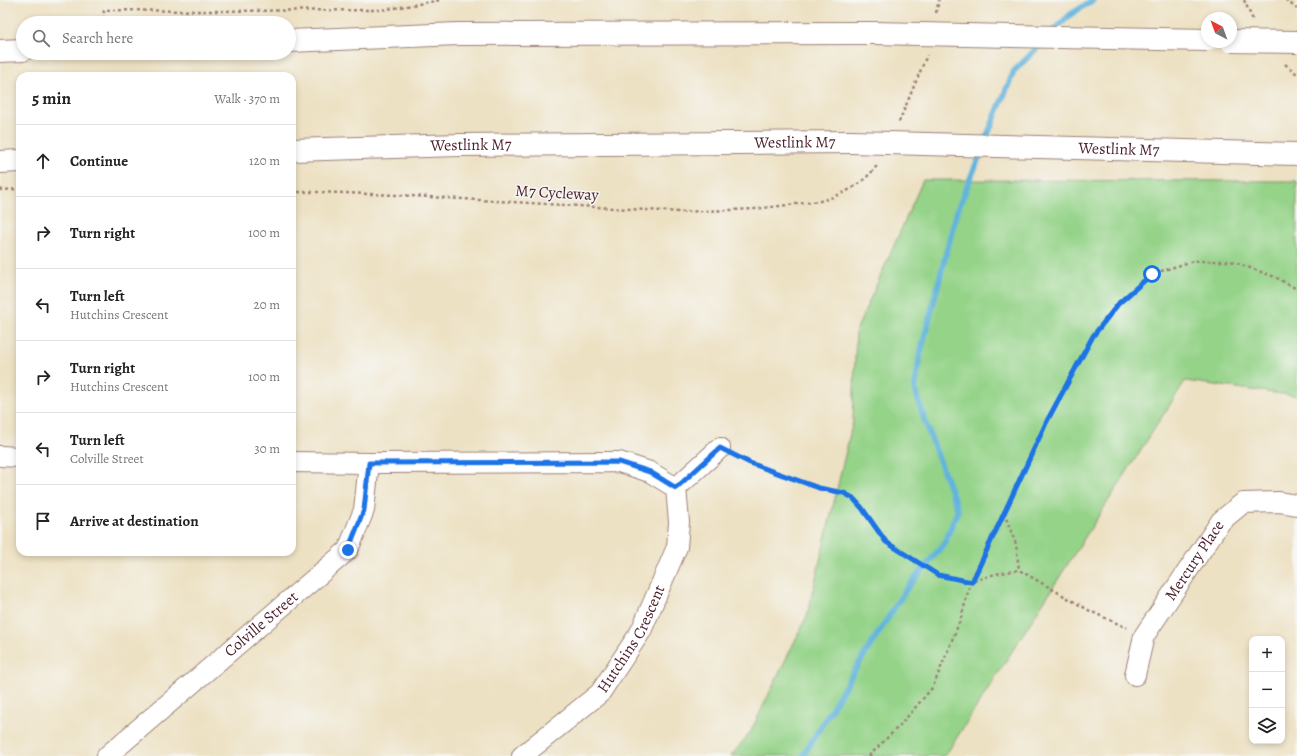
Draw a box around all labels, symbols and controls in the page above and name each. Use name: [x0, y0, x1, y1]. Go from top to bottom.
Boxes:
north arrow: [1201, 12, 1237, 48]
search box: [16, 16, 296, 60]
icon: search: [30, 27, 52, 49]
text: Search here: [62, 28, 133, 48]
text: 5 min: [32, 87, 71, 110]
text: Walk · 370 m: [214, 90, 280, 107]
street label: Westlink M7: [753, 131, 836, 154]
street label: Westlink M7: [429, 134, 512, 157]
street label: Westlink M7: [1077, 137, 1160, 161]
icon: ahead: [32, 150, 54, 172]
text: Continue: [70, 151, 128, 171]
text: 120 m: [249, 152, 280, 169]
street label: M7 Cycleway: [515, 180, 600, 206]
icon: right: [32, 222, 54, 244]
text: Turn right: [70, 223, 135, 243]
text: 100 m: [248, 224, 280, 241]
route start: [1143, 265, 1161, 283]
text: Turn left: [70, 286, 125, 306]
icon: left: [32, 294, 54, 316]
text: 20 m: [254, 296, 280, 313]
text: Hutchins Crescent: [70, 306, 169, 323]
text: Turn right: [70, 358, 135, 378]
icon: right: [32, 366, 54, 388]
text: 100 m: [248, 368, 280, 385]
text: Hutchins Crescent: [70, 378, 169, 395]
text: Turn left: [70, 430, 125, 450]
icon: left: [32, 438, 54, 460]
text: 30 m: [254, 440, 280, 457]
text: Colville Street: [70, 450, 144, 467]
icon: arrive: [32, 510, 54, 532]
text: Arrive at destination: [70, 511, 199, 531]
street label: Mercury Place: [1160, 516, 1229, 605]
route end: [339, 541, 357, 559]
street label: Hutchins Crescent: [592, 582, 670, 697]
street label: Colville Street: [220, 586, 303, 662]
map controls: [1249, 636, 1285, 744]
button: +: [1249, 636, 1285, 672]
button: −: [1249, 672, 1285, 708]
button: layers: [1249, 708, 1285, 744]

